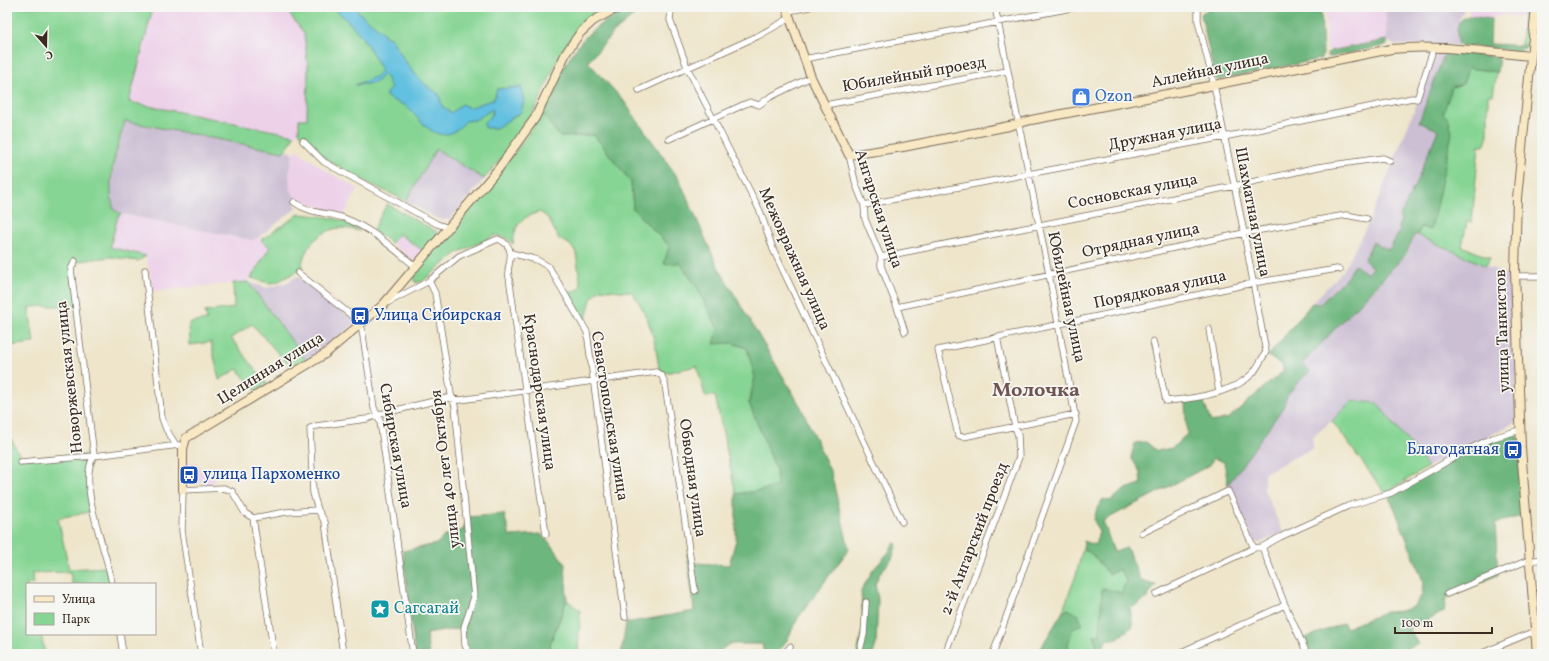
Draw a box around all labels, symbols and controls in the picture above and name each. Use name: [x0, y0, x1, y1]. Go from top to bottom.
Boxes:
north arrow: [26, 26, 66, 66]
text: С: [43, 46, 55, 62]
street label: Аллейная улица: [1149, 48, 1271, 94]
street label: Юбилейный проезд: [841, 52, 987, 98]
shop icon: Ozon: [1070, 86, 1092, 108]
place label: Ozon: [1095, 86, 1133, 108]
street label: Дружная улица: [1106, 113, 1224, 157]
street label: Шахматная улица: [1229, 145, 1275, 279]
street label: Ангарская улица: [848, 147, 908, 271]
street label: Сосновская улица: [1066, 169, 1200, 215]
street label: Межовражная улица: [753, 184, 835, 334]
street label: Отрядная улица: [1080, 218, 1202, 264]
street label: Юбилейная улица: [1041, 229, 1091, 365]
street label: Порядковая улица: [1092, 265, 1228, 315]
street label: улица Танкистов: [1490, 269, 1516, 393]
street label: Новоржевская улица: [51, 300, 89, 454]
bus stop icon: Улица Сибирская: [349, 305, 371, 327]
place label: Улица Сибирская: [374, 305, 501, 327]
street label: Краснодарская улица: [517, 312, 561, 472]
street label: Целинная улица: [214, 327, 328, 411]
street label: Севастопольская улица: [585, 330, 633, 502]
district label: Молочка: [992, 377, 1080, 405]
street label: Сибирская улица: [373, 382, 417, 510]
street label: улица 40 лет Октября: [425, 388, 467, 550]
street label: Обводная улица: [673, 417, 711, 539]
place label: Благодатная: [1407, 439, 1499, 461]
bus stop icon: Благодатная: [1502, 439, 1524, 461]
street label: 2-й Ангарский проезд: [936, 460, 1014, 618]
bus stop icon: улица Пархоменко: [178, 464, 200, 486]
place label: улица Пархоменко: [203, 464, 340, 486]
legend: [26, 583, 156, 635]
text: Улица: [62, 592, 95, 608]
place icon: Сагсагай: [369, 598, 391, 620]
place label: Сагсагай: [394, 598, 459, 620]
scale bar: [1395, 609, 1492, 635]
text: Парк: [62, 612, 90, 628]
text: 100 m: [1401, 616, 1434, 632]

